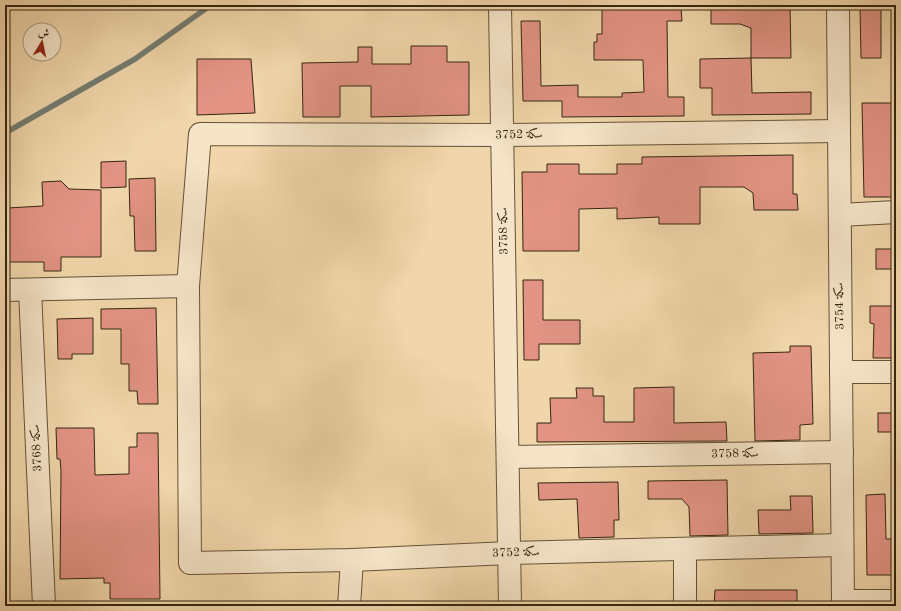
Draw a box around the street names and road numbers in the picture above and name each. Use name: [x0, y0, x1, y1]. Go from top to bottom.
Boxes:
street label: سكة 3752: [495, 128, 543, 141]
street label: سكة 3758: [497, 207, 510, 255]
street label: سكة 3754: [833, 282, 846, 330]
street label: سكة 3768: [29, 424, 44, 472]
street label: سكة 3758: [711, 447, 759, 460]
street label: سكة 3752: [492, 545, 540, 560]

